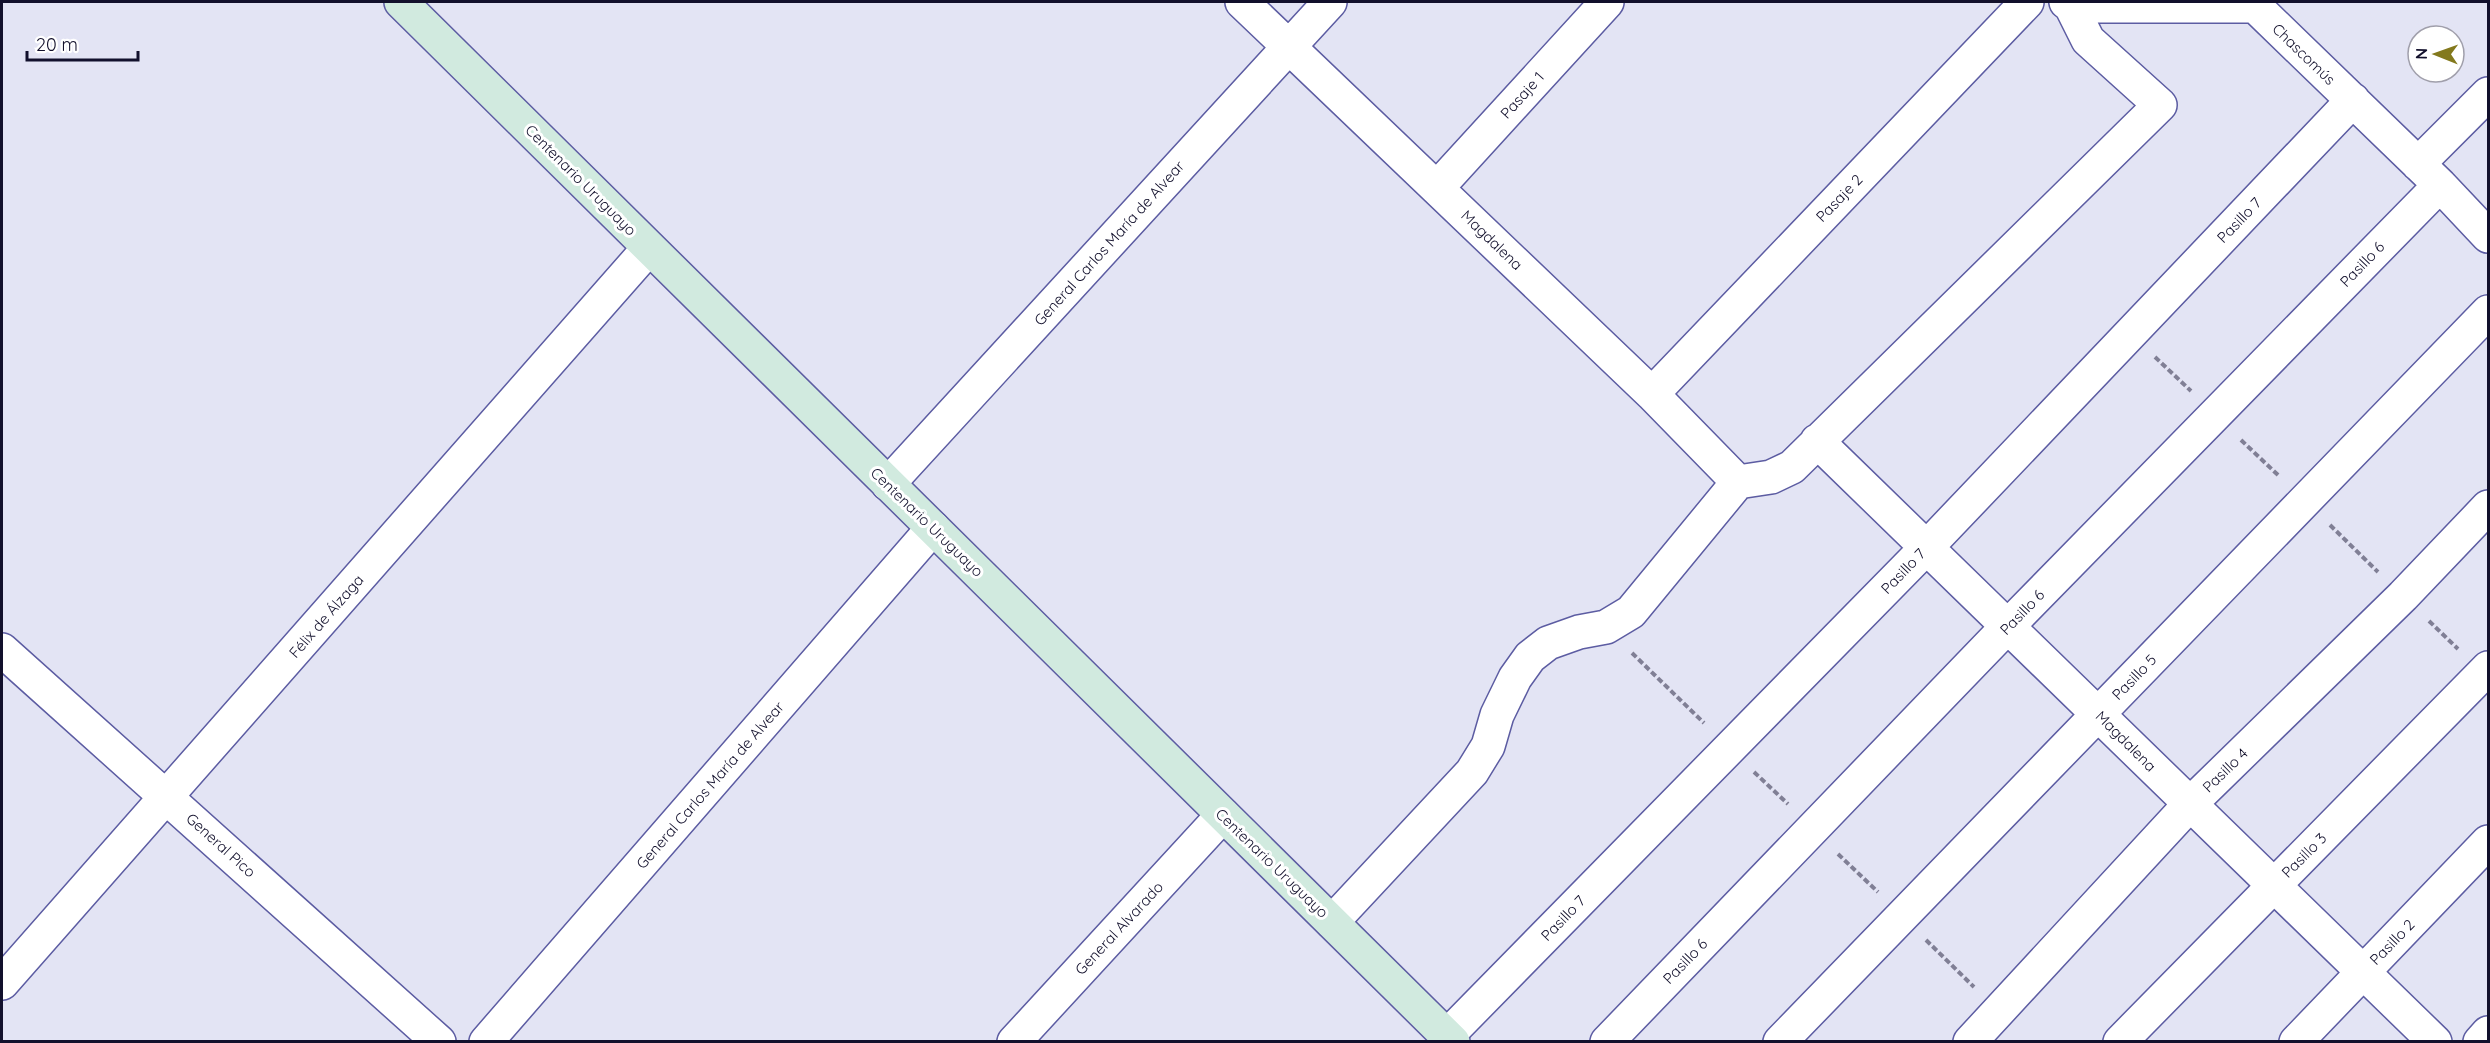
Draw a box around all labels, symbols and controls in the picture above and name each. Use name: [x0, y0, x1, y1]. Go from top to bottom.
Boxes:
street label: Chascomús: [2268, 19, 2340, 89]
scale bar: [27, 24, 138, 62]
north arrow: [2406, 24, 2466, 84]
text: 20 m: [36, 33, 78, 56]
text: N: [2411, 48, 2431, 60]
street label: Pasaje 1: [1496, 68, 1548, 122]
street label: Centenario Uruguayo: [521, 120, 641, 240]
street label: General Carlos María de Alvear: [1030, 156, 1188, 330]
street label: Pasaje 2: [1812, 170, 1866, 226]
street label: Pasillo 7: [2213, 193, 2265, 247]
street label: Magdalena: [1457, 206, 1527, 274]
street label: Pasillo 6: [2336, 237, 2388, 291]
street label: Centenario Uruguayo: [867, 463, 987, 581]
street label: Pasillo 7: [1877, 544, 1929, 598]
street label: Félix de Álzaga: [285, 570, 367, 662]
street label: Pasillo 6: [1996, 585, 2048, 639]
street label: Pasillo 5: [2108, 650, 2160, 704]
street label: General Carlos María de Alvear: [632, 697, 788, 873]
street label: Magdalena: [2092, 707, 2160, 775]
street label: Pasillo 4: [2198, 744, 2252, 796]
street label: Centenario Uruguayo: [1212, 804, 1332, 922]
street label: General Pico: [182, 809, 260, 881]
street label: Pasillo 3: [2277, 828, 2331, 882]
street label: General Alvarado: [1071, 877, 1167, 979]
street label: Pasillo 7: [1537, 891, 1589, 945]
street label: Pasillo 2: [2366, 915, 2418, 969]
street label: Pasillo 6: [1659, 934, 1711, 988]

